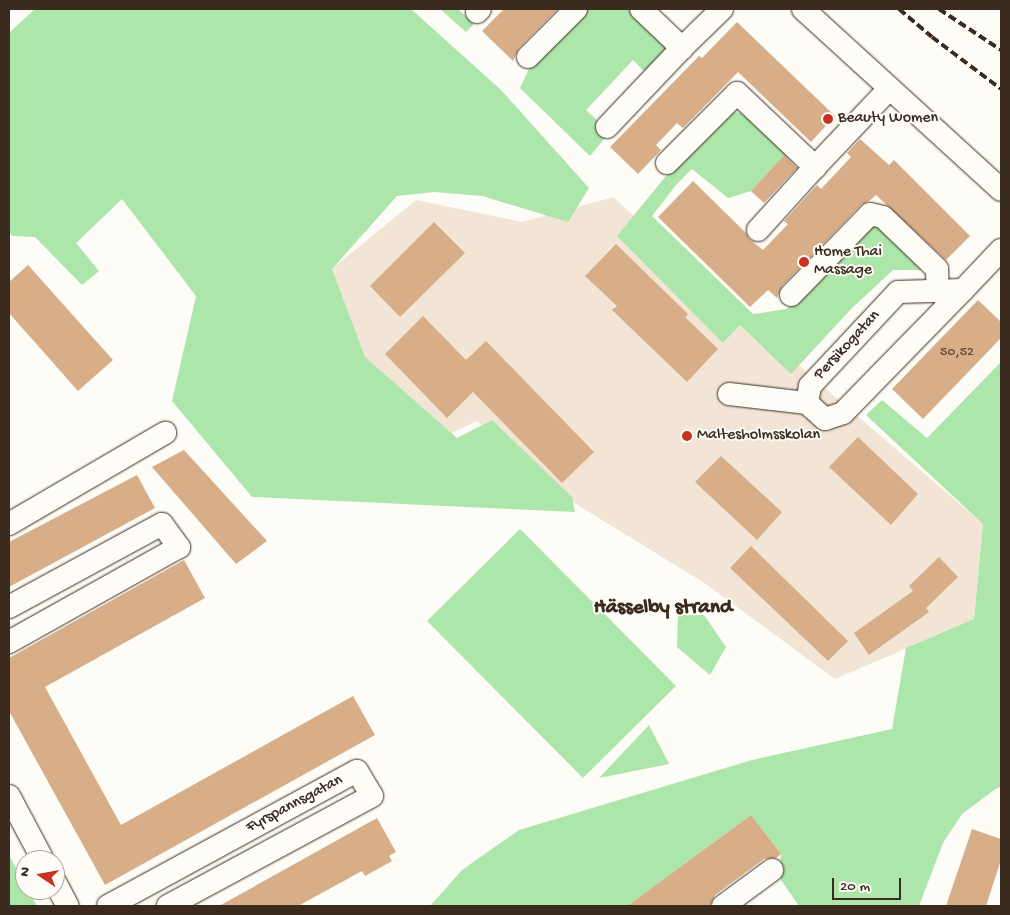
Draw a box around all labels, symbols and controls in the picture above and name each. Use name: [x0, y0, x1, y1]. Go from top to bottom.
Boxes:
place label: Beauty Women: [838, 109, 938, 129]
marker: Beauty Women: [822, 113, 834, 125]
place label: Home Thai Massage: [814, 243, 882, 281]
marker: Home Thai Massage: [798, 256, 810, 268]
street label: Persikogatan: [811, 307, 885, 385]
house number: 50,52: [940, 345, 974, 361]
place label: Maltesholmsskolan: [697, 426, 820, 446]
marker: Maltesholmsskolan: [681, 430, 693, 442]
district label: Hässelby strand: [594, 596, 732, 622]
street label: Fyrspannsgatan: [243, 772, 347, 838]
north arrow: [15, 850, 65, 900]
text: N: [17, 866, 35, 878]
scale bar: [835, 868, 904, 900]
text: 20 m: [840, 878, 870, 896]

